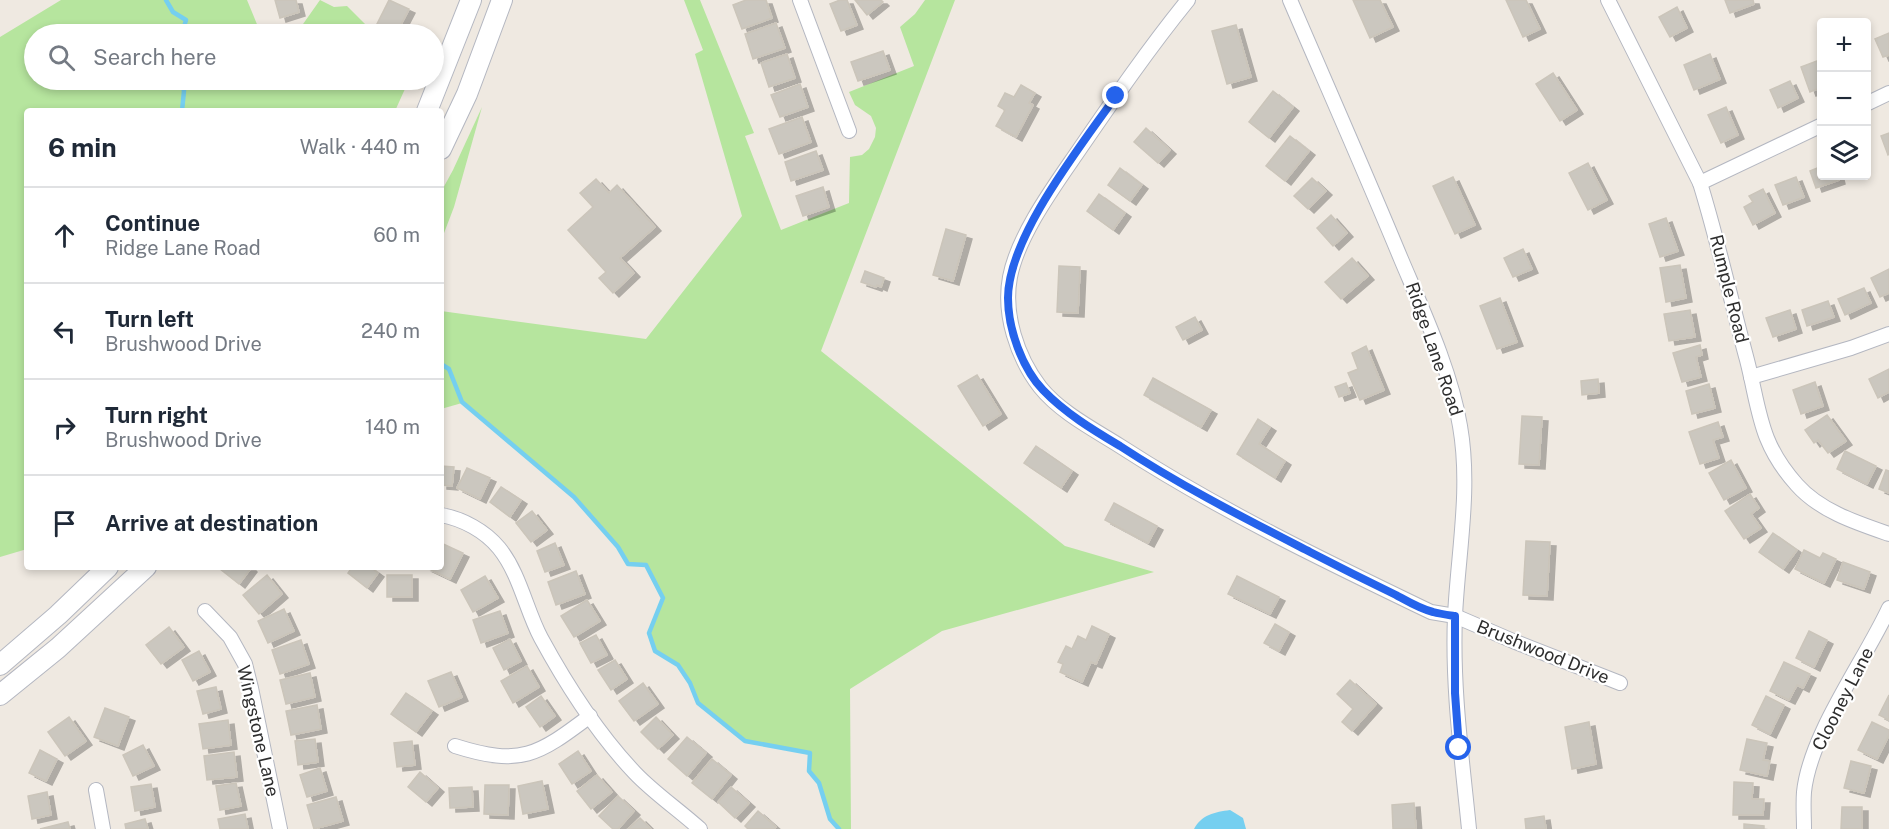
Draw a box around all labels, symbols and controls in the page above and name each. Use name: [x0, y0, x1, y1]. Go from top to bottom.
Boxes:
map controls: [1817, 18, 1871, 180]
button: +: [1817, 18, 1871, 72]
search box: [24, 24, 444, 90]
icon: search: [45, 41, 78, 74]
text: Search here: [93, 44, 217, 70]
button: −: [1817, 72, 1871, 126]
route end: [1102, 82, 1128, 108]
button: layers: [1817, 126, 1871, 180]
text: 6 min: [48, 132, 117, 163]
text: Walk · 440 m: [300, 135, 420, 159]
text: Continue: [105, 210, 200, 236]
icon: ahead: [48, 219, 81, 252]
text: 60 m: [373, 223, 420, 247]
street label: Rumple Road: [1706, 233, 1753, 345]
text: Ridge Lane Road: [105, 236, 261, 260]
street label: Ridge Lane Road: [1402, 279, 1467, 418]
text: Turn left: [105, 306, 194, 332]
icon: left: [48, 315, 81, 348]
text: 240 m: [361, 319, 420, 343]
text: Brushwood Drive: [105, 332, 262, 356]
text: Turn right: [105, 402, 208, 428]
icon: right: [48, 411, 81, 444]
text: 140 m: [365, 415, 420, 439]
text: Brushwood Drive: [105, 428, 262, 452]
icon: arrive: [48, 507, 81, 540]
text: Arrive at destination: [105, 510, 318, 536]
street label: Brushwood Drive: [1474, 615, 1613, 688]
street label: Clooney Lane: [1808, 644, 1878, 754]
street label: Wingstone Lane: [233, 663, 284, 799]
route start: [1445, 734, 1471, 760]

